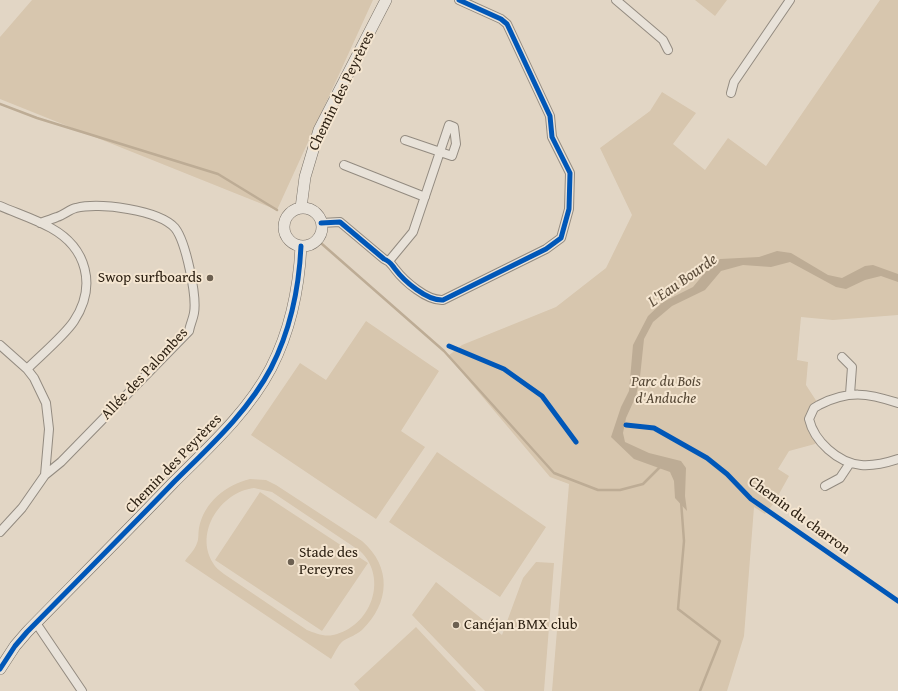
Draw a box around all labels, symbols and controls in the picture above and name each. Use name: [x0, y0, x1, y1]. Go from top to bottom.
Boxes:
street label: Chemin des Peyrères: [305, 28, 379, 154]
water label: L'Eau Bourde: [645, 250, 721, 312]
place label: Swop surfboards: [98, 269, 202, 287]
marker: Swop surfboards: [205, 273, 215, 283]
street label: Allée des Palombes: [98, 324, 192, 424]
park label: Parc du Bois d'Anduche: [631, 373, 701, 408]
street label: Chemin des Peyrères: [122, 411, 226, 517]
street label: Chemin du charron: [745, 473, 853, 559]
place label: Stade des Pereyres: [299, 544, 358, 579]
marker: Stade des Pereyres: [286, 557, 296, 567]
place label: Canéjan BMX club: [464, 616, 577, 634]
marker: Canéjan BMX club: [451, 620, 461, 630]

